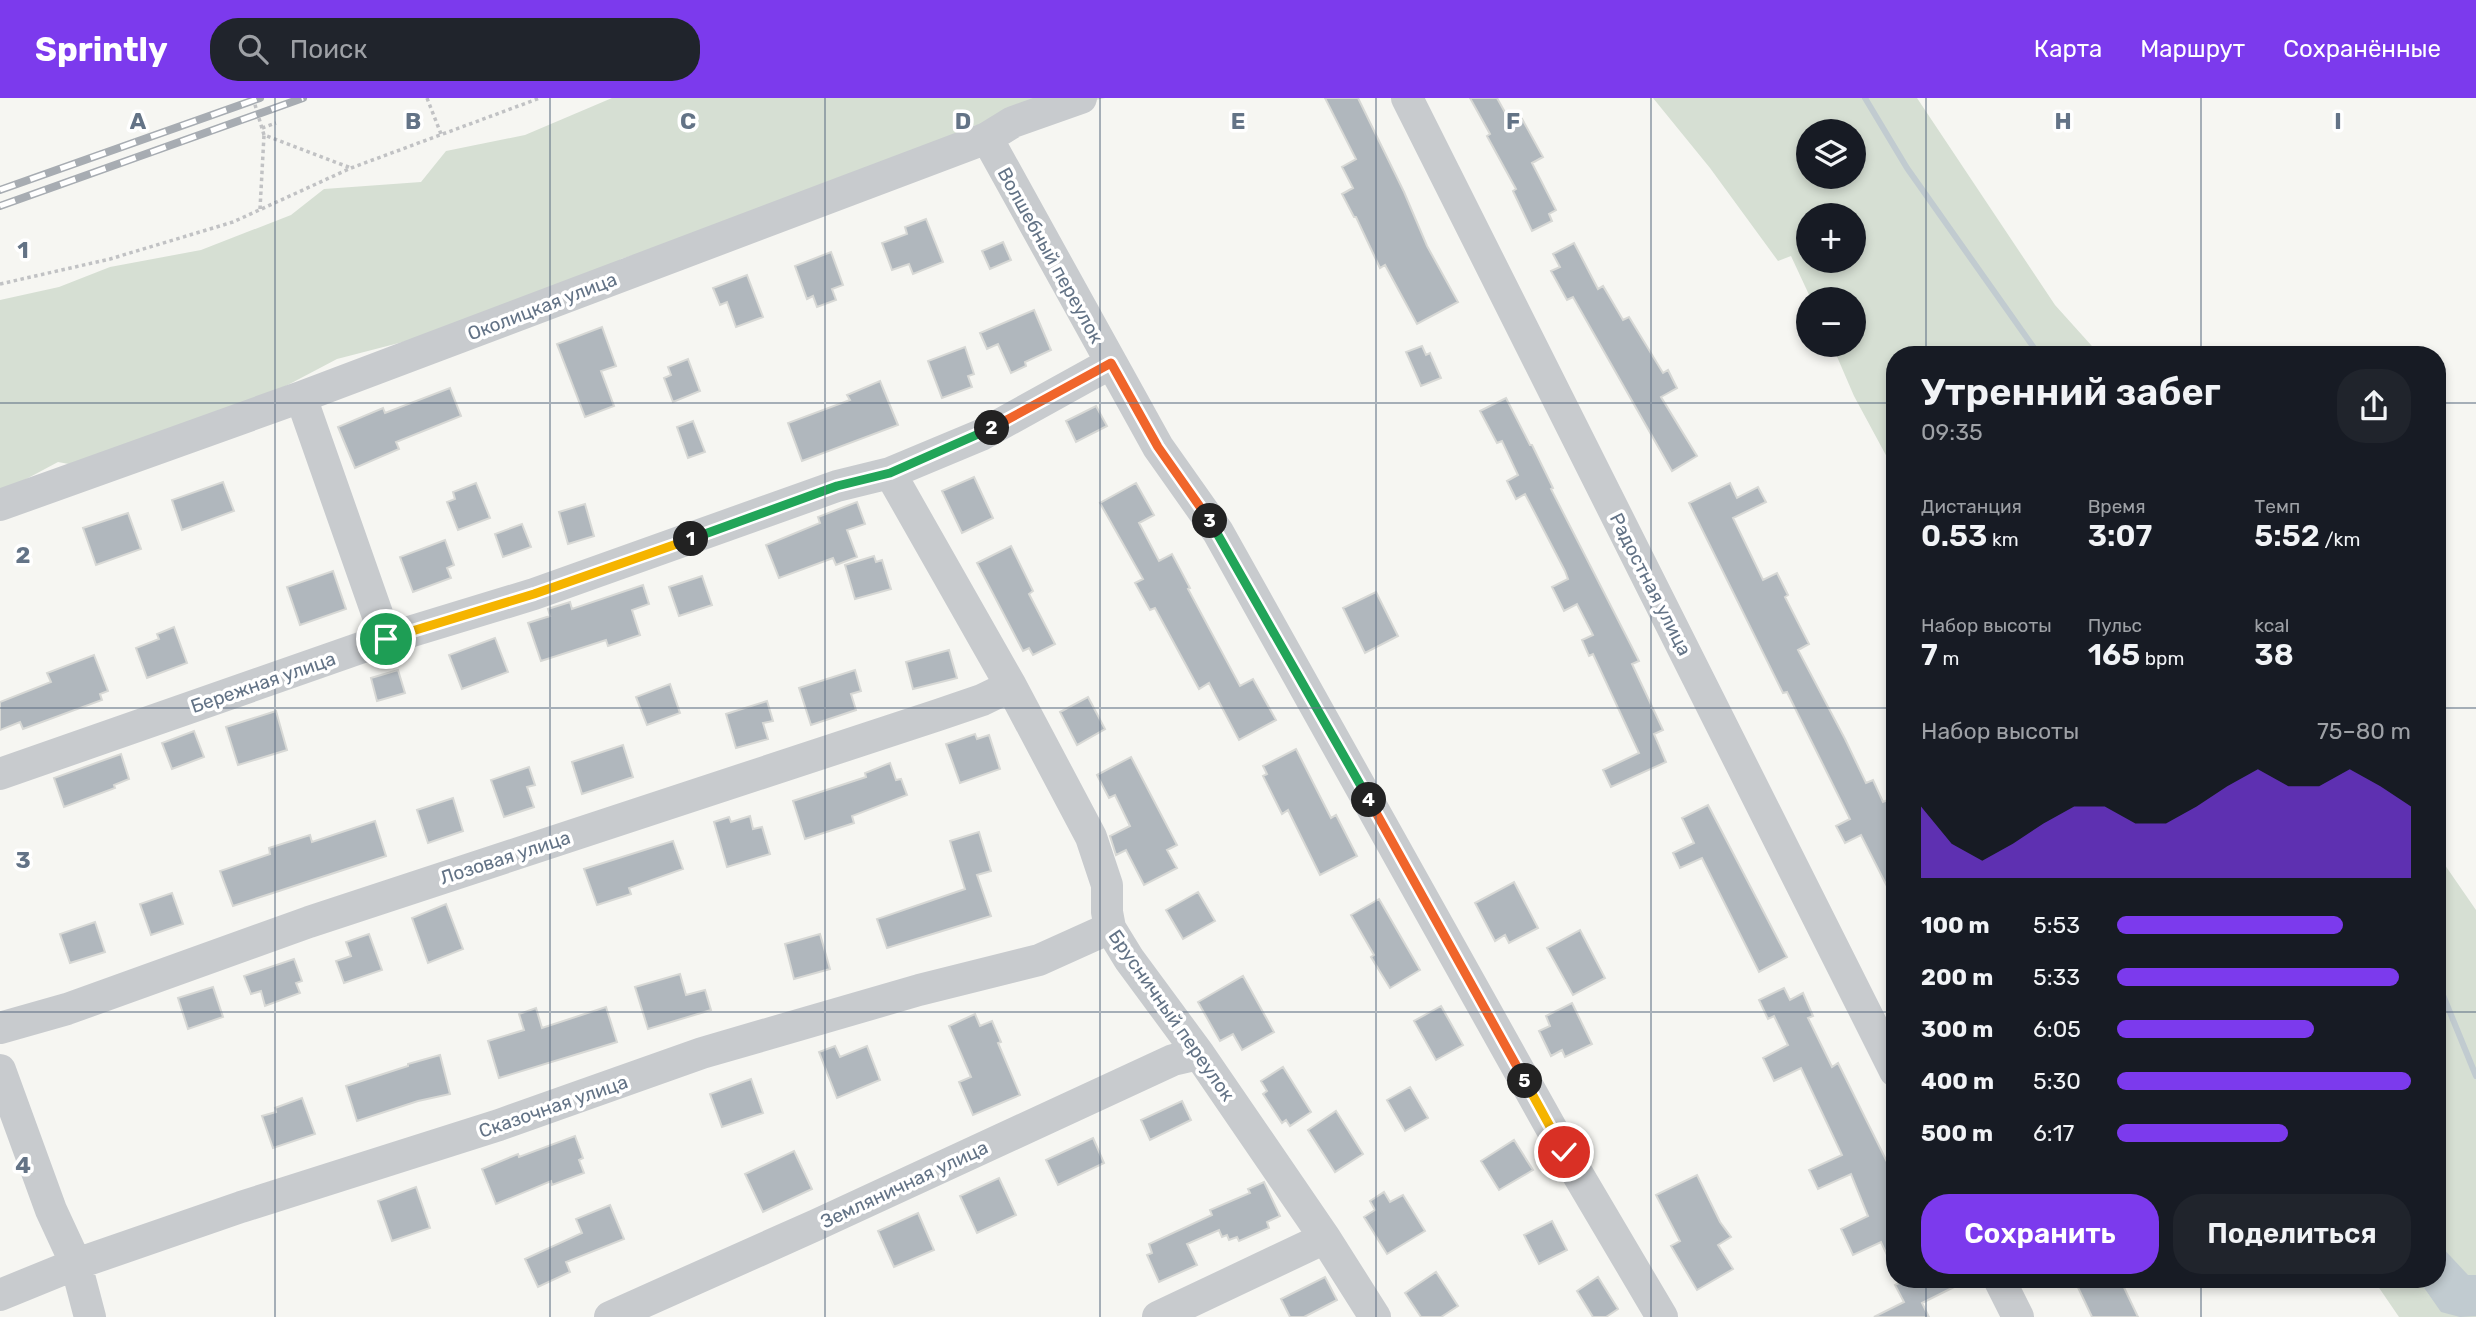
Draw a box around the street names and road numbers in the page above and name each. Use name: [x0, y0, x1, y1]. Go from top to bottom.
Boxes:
street label: Волшебный переулок: [993, 163, 1109, 347]
street label: Околицкая улица: [464, 267, 620, 346]
street label: Радостная улица: [1605, 509, 1696, 659]
street label: Бережная улица: [188, 647, 339, 718]
street label: Лозовая улица: [437, 826, 573, 889]
street label: Брусничный переулок: [1104, 925, 1239, 1105]
street label: Сказочная улица: [476, 1070, 631, 1143]
street label: Земляничная улица: [817, 1136, 992, 1233]

